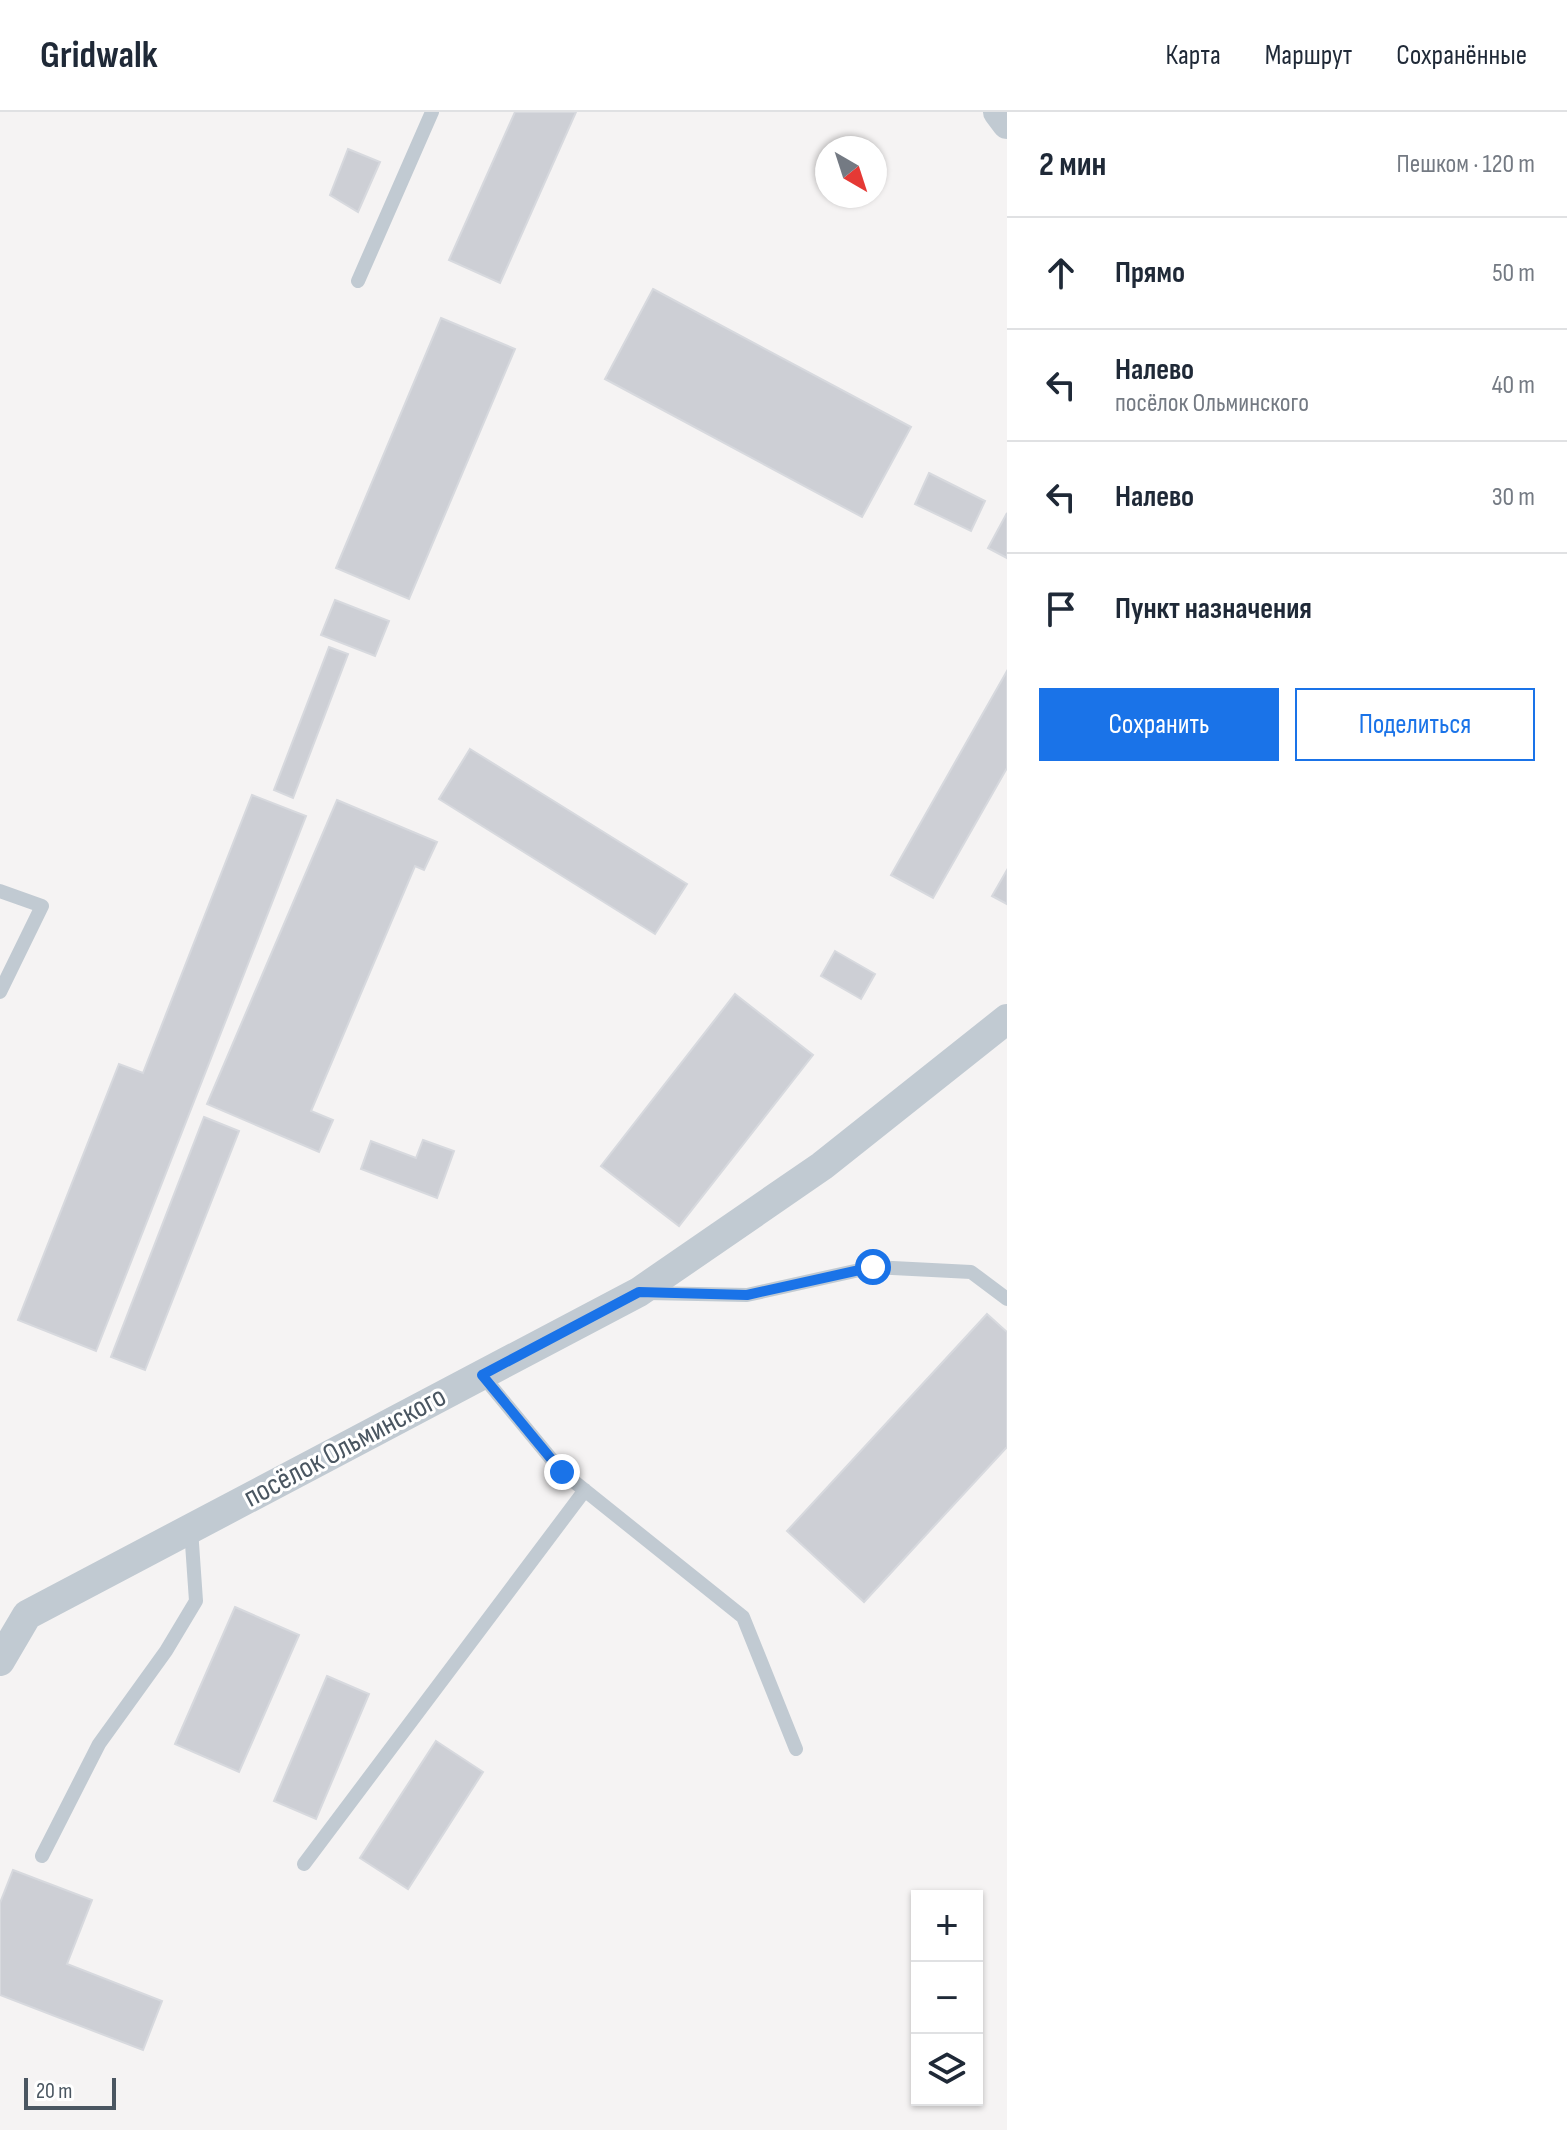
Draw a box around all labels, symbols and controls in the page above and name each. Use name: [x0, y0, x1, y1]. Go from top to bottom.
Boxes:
text: Gridwalk: [40, 33, 158, 78]
text: Карта: [1166, 39, 1221, 72]
text: Маршрут: [1265, 39, 1352, 72]
text: Сохранённые: [1396, 39, 1527, 72]
north arrow: [815, 136, 887, 208]
text: 2 мин: [1039, 144, 1106, 185]
text: Пешком · 120 m: [1397, 149, 1535, 180]
icon: ahead: [1039, 251, 1083, 295]
text: Прямо: [1115, 255, 1185, 291]
text: 50 m: [1492, 258, 1535, 289]
text: Налево: [1115, 352, 1194, 388]
icon: left: [1039, 363, 1083, 407]
text: 40 m: [1492, 370, 1535, 401]
text: посёлок Ольминского: [1115, 388, 1309, 419]
icon: left: [1039, 475, 1083, 519]
text: Налево: [1115, 479, 1194, 515]
text: 30 m: [1492, 482, 1535, 513]
icon: arrive: [1039, 587, 1083, 631]
text: Пункт назначения: [1115, 591, 1312, 627]
button: Сохранить: [1039, 688, 1279, 761]
button: Поделиться: [1295, 688, 1535, 761]
route start: [855, 1249, 891, 1285]
street label: посёлок Ольминского: [238, 1379, 452, 1515]
route end: [544, 1454, 580, 1490]
map controls: [911, 1890, 983, 2106]
button: +: [911, 1890, 983, 1962]
button: −: [911, 1962, 983, 2034]
button: layers: [911, 2034, 983, 2106]
scale bar: [24, 2074, 116, 2110]
text: 20 m: [36, 2078, 73, 2105]

